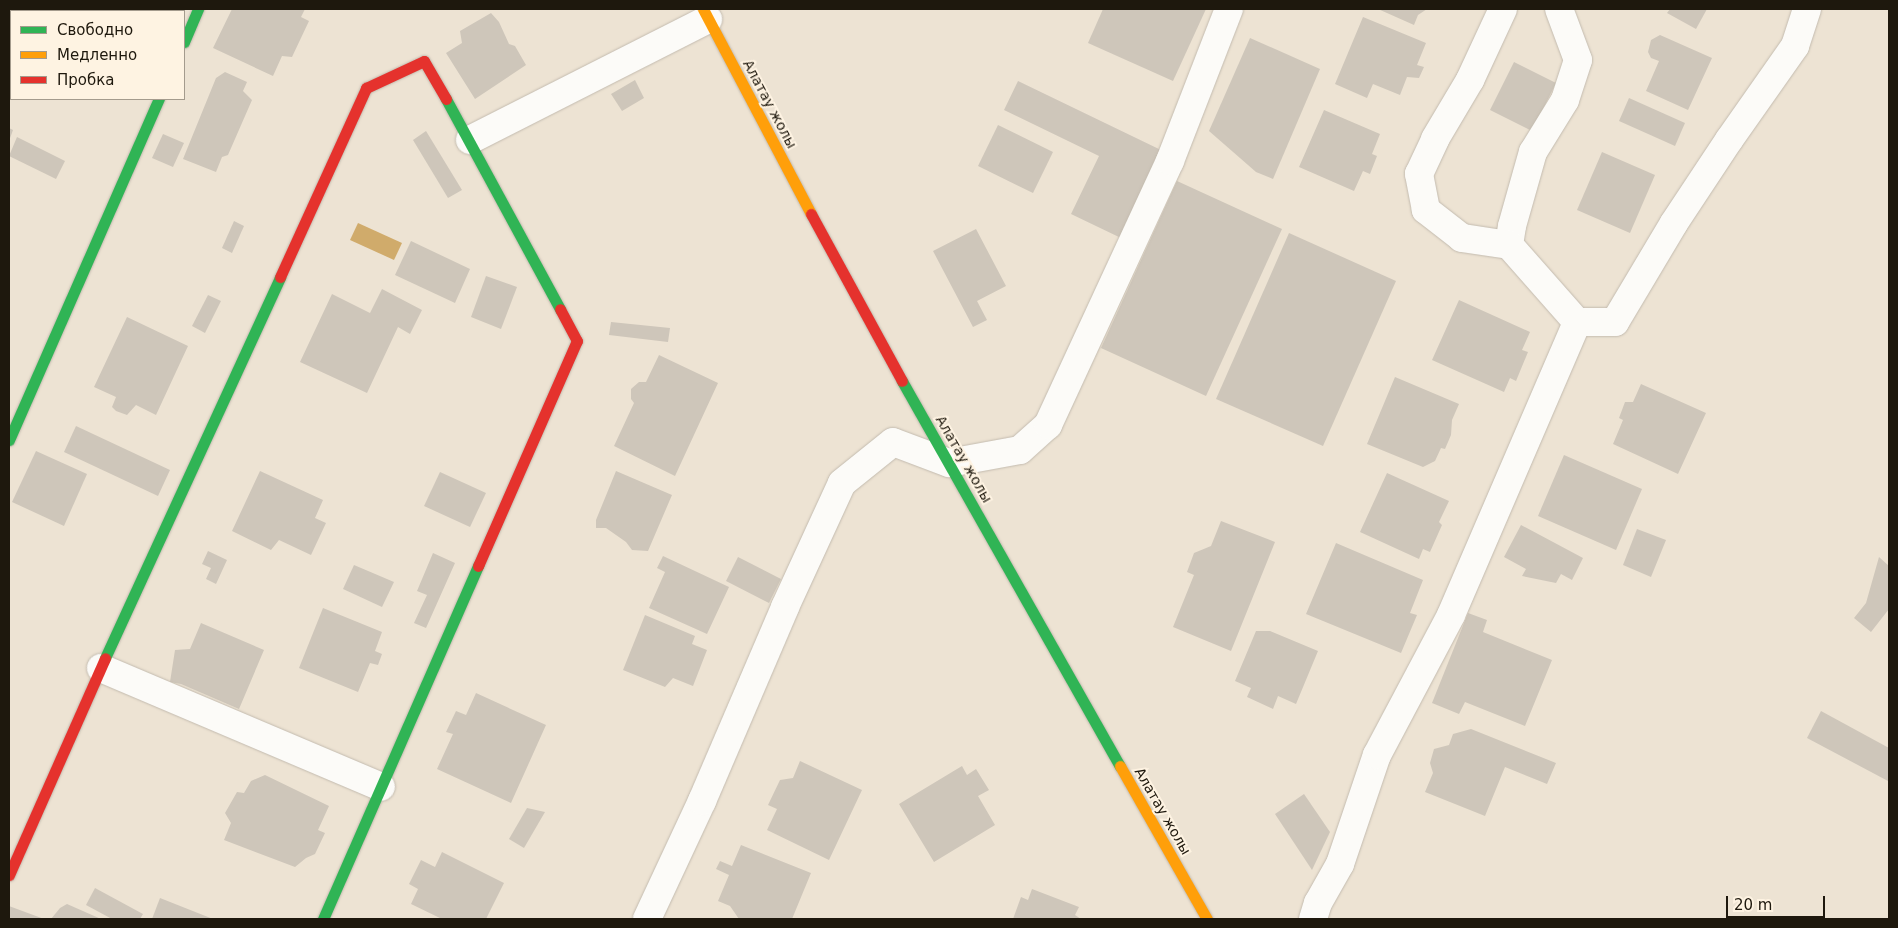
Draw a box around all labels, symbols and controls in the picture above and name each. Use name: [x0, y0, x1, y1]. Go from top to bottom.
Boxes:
legend: [10, 10, 185, 100]
text: Свободно: [57, 21, 133, 39]
text: Медленно: [57, 46, 137, 64]
street label: Алатау жолы: [740, 57, 800, 151]
text: Пробка: [57, 71, 114, 89]
street label: Алатау жолы: [932, 412, 996, 506]
street label: Алатау жолы: [1131, 764, 1195, 858]
scale bar: [1728, 886, 1827, 918]
text: 20 m: [1734, 896, 1772, 914]

